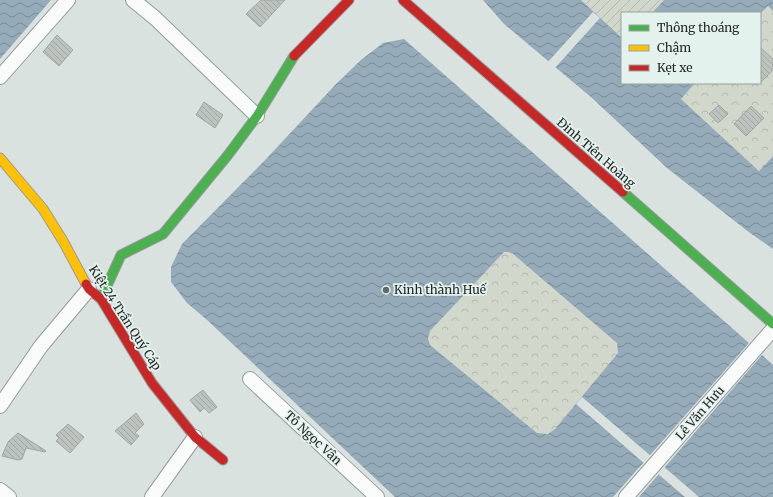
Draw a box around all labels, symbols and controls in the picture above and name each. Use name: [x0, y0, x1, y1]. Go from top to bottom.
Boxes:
legend: [621, 12, 761, 84]
text: Thông thoáng: [657, 20, 740, 35]
text: Chậm: [657, 40, 691, 55]
text: Kẹt xe: [657, 60, 692, 75]
street label: Đinh Tiên Hoàng: [554, 115, 639, 191]
street label: Kiệt 24 Trần Quý Cáp: [86, 263, 165, 373]
place label: Kinh thành Huế: [394, 282, 488, 297]
marker: Kinh thành Huế: [381, 285, 391, 295]
street label: Lê Văn Hưu: [672, 382, 727, 443]
street label: Tô Ngọc Vân: [282, 407, 345, 468]

